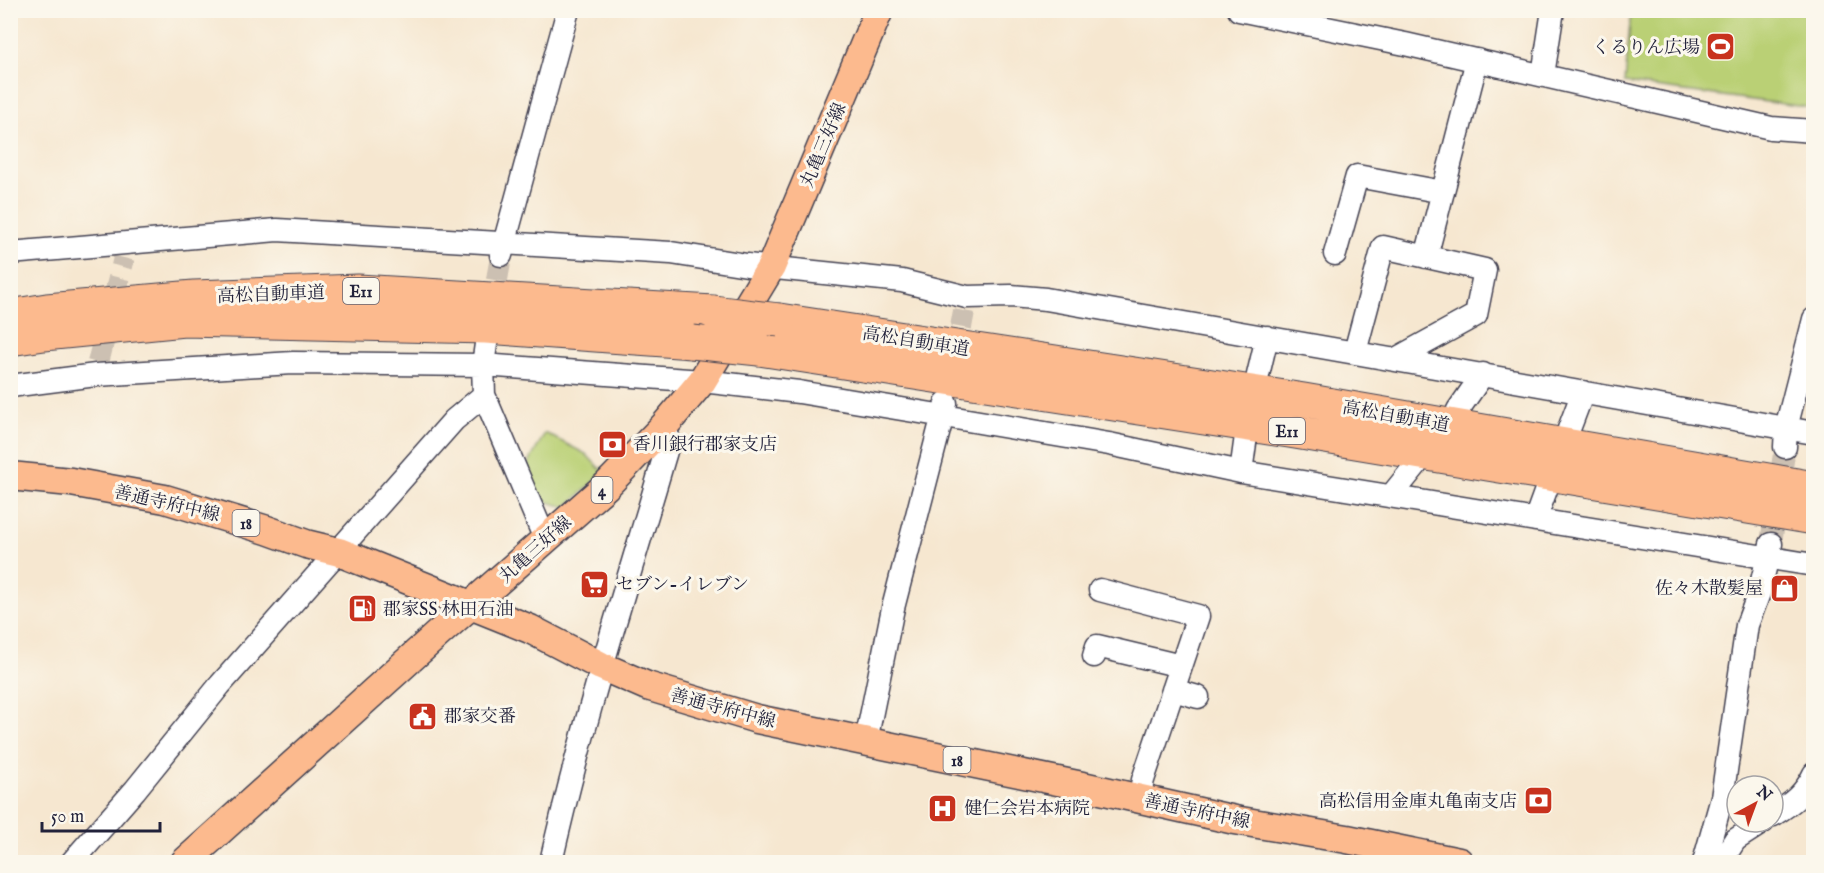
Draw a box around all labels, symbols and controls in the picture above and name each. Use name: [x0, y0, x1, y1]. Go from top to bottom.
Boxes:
sports icon: くるりん広場: [1705, 31, 1737, 63]
place label: くるりん広場: [1592, 37, 1700, 60]
street label: 丸亀三好線: [796, 100, 853, 192]
road number: E11: [343, 278, 379, 304]
street label: 高松自動車道: [217, 282, 325, 309]
street label: 高松自動車道: [861, 323, 971, 362]
street label: 高松自動車道: [1341, 397, 1451, 438]
road number: E11: [1269, 418, 1305, 444]
bank icon: 香川銀行郡家支店: [596, 428, 628, 460]
place label: 香川銀行郡家支店: [633, 434, 777, 457]
road number: 4: [592, 477, 612, 503]
street label: 善通寺府中線: [111, 481, 222, 528]
road number: 18: [232, 510, 260, 536]
street label: 丸亀三好線: [495, 511, 577, 589]
supermarket icon: セブン-イレブン: [579, 568, 611, 600]
shop icon: 佐々木散髪屋: [1768, 572, 1800, 604]
place label: セブン-イレブン: [616, 574, 749, 597]
place label: 佐々木散髪屋: [1655, 578, 1763, 601]
fuel station icon: 郡家SS 林田石油: [346, 593, 378, 625]
place label: 郡家SS 林田石油: [383, 599, 513, 622]
street label: 善通寺府中線: [667, 684, 778, 735]
public building icon: 郡家交番: [407, 700, 439, 732]
place label: 郡家交番: [444, 706, 516, 729]
road number: 18: [944, 747, 970, 773]
north arrow: [1725, 774, 1785, 834]
text: N: [1751, 781, 1775, 806]
bank icon: 高松信用金庫丸亀南支店: [1522, 785, 1554, 817]
street label: 善通寺府中線: [1141, 790, 1252, 835]
place label: 高松信用金庫丸亀南支店: [1319, 791, 1517, 814]
hospital icon: 健仁会岩本病院: [927, 792, 959, 824]
scale bar: [42, 795, 160, 833]
place label: 健仁会岩本病院: [964, 798, 1090, 821]
text: 50 m: [51, 806, 84, 829]

